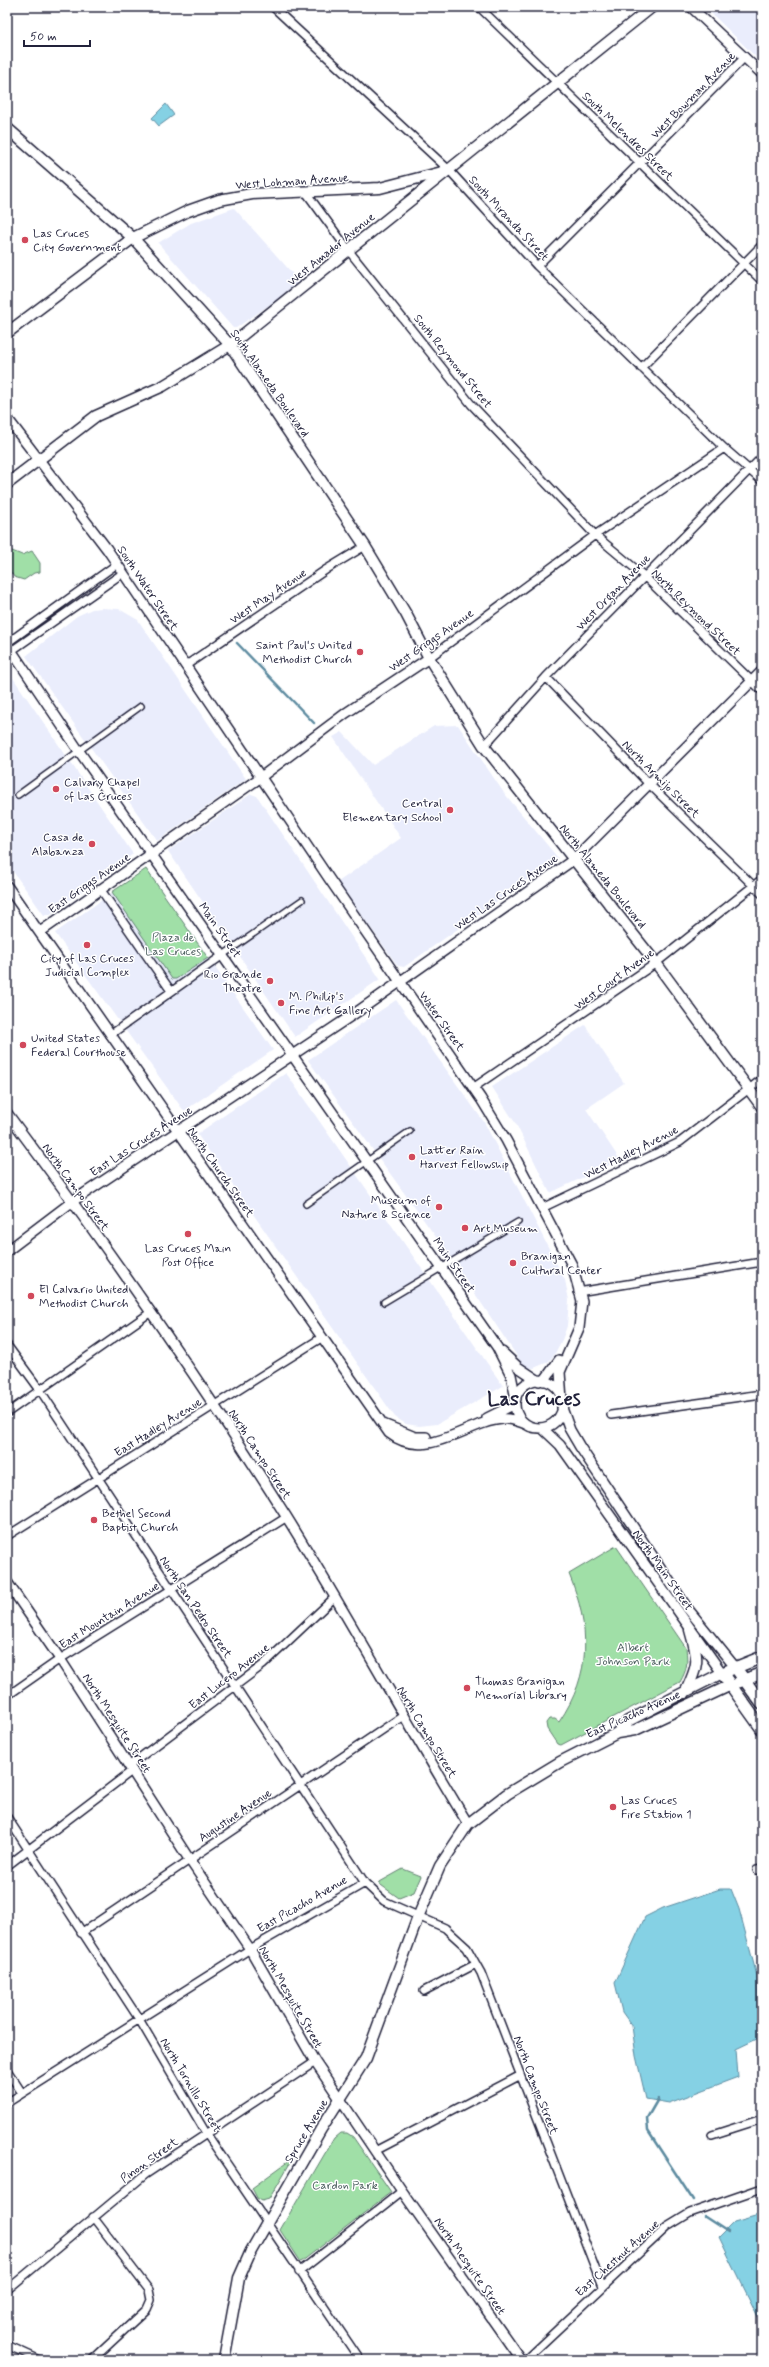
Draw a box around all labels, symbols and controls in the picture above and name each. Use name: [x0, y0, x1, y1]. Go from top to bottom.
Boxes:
scale bar: [24, 22, 90, 48]
text: 50 m: [30, 29, 57, 45]
street label: West Bowman Avenue: [648, 48, 740, 143]
street label: South Melendres Street: [578, 89, 677, 185]
street label: West Lohman Avenue: [235, 170, 350, 194]
street label: South Miranda Street: [465, 173, 552, 265]
street label: West Amador Avenue: [285, 209, 379, 290]
place label: Las Cruces City Government: [33, 226, 122, 256]
marker: Las Cruces City Government: [20, 235, 30, 245]
street label: South Reymond Street: [409, 311, 495, 412]
street label: South Alameda Boulevard: [226, 326, 313, 441]
street label: South Water Street: [113, 543, 181, 634]
street label: West Organ Avenue: [573, 551, 655, 635]
street label: West May Avenue: [227, 565, 310, 628]
street label: North Reymond Street: [647, 566, 744, 660]
street label: West Griggs Avenue: [386, 605, 477, 676]
place label: Saint Paul's United Methodist Church: [256, 638, 352, 668]
marker: Saint Paul's United Methodist Church: [355, 647, 365, 657]
street label: North Armijo Street: [618, 737, 703, 822]
place label: Calvary Chapel of Las Cruces: [64, 775, 140, 805]
marker: Calvary Chapel of Las Cruces: [51, 784, 61, 794]
place label: Central Elementary School: [342, 796, 442, 826]
marker: Central Elementary School: [445, 805, 455, 815]
street label: North Alameda Boulevard: [555, 821, 649, 932]
place label: Casa de Alabanza: [32, 830, 84, 860]
marker: Casa de Alabanza: [87, 839, 97, 849]
street label: East Griggs Avenue: [45, 849, 134, 918]
street label: West Las Cruces Avenue: [452, 851, 562, 935]
street label: Main Street: [194, 900, 244, 962]
park label: Plaza de Las Cruces: [145, 930, 201, 960]
marker: City of Las Cruces Judicial Complex: [82, 940, 92, 950]
street label: West Court Avenue: [571, 945, 658, 1014]
place label: City of Las Cruces Judicial Complex: [40, 951, 134, 981]
place label: Rio Grande Theatre: [204, 967, 262, 997]
marker: Rio Grande Theatre: [265, 976, 275, 986]
street label: Water Street: [415, 988, 468, 1055]
place label: M. Phillip's Fine Art Gallery: [289, 989, 372, 1019]
marker: M. Phillip's Fine Art Gallery: [276, 998, 286, 1008]
place label: United States Federal Courthouse: [31, 1031, 126, 1061]
marker: United States Federal Courthouse: [18, 1040, 28, 1050]
street label: East Las Cruces Avenue: [87, 1102, 196, 1181]
street label: West Hadley Avenue: [582, 1122, 682, 1184]
street label: North Church Street: [183, 1124, 257, 1221]
street label: North Campo Street: [38, 1141, 112, 1235]
place label: Latter Rain Harvest Fellowship: [420, 1143, 509, 1173]
marker: Latter Rain Harvest Fellowship: [407, 1152, 417, 1162]
place label: Museum of Nature & Science: [342, 1193, 431, 1223]
marker: Museum of Nature & Science: [434, 1202, 444, 1212]
place label: Art Museum: [473, 1221, 538, 1237]
marker: Art Museum: [460, 1223, 470, 1233]
marker: Las Cruces Main Post Office: [183, 1229, 193, 1239]
street label: Main Street: [428, 1235, 478, 1297]
place label: Las Cruces Main Post Office: [145, 1241, 231, 1271]
place label: Branigan Cultural Center: [521, 1249, 602, 1279]
marker: Branigan Cultural Center: [508, 1258, 518, 1268]
place label: El Calvario United Methodist Church: [39, 1282, 129, 1312]
marker: El Calvario United Methodist Church: [26, 1291, 36, 1301]
district label: Las Cruces: [487, 1386, 581, 1413]
street label: East Hadley Avenue: [112, 1394, 206, 1461]
street label: North Campo Street: [224, 1406, 294, 1503]
place label: Bethel Second Baptist Church: [102, 1506, 178, 1536]
marker: Bethel Second Baptist Church: [89, 1515, 99, 1525]
street label: North Main Street: [628, 1527, 696, 1615]
street label: North San Pedro Street: [155, 1553, 235, 1662]
street label: East Mountain Avenue: [56, 1579, 163, 1653]
street label: East Lucero Avenue: [186, 1640, 273, 1713]
park label: Albert Johnson Park: [596, 1640, 670, 1670]
street label: North Mesquite Street: [78, 1671, 155, 1777]
place label: Thomas Branigan Memorial Library: [475, 1674, 567, 1704]
marker: Thomas Branigan Memorial Library: [462, 1683, 472, 1693]
street label: North Campo Street: [392, 1684, 460, 1781]
street label: East Picacho Avenue: [584, 1687, 683, 1743]
street label: Augustine Avenue: [196, 1785, 276, 1846]
place label: Las Cruces Fire Station 1: [621, 1793, 692, 1823]
marker: Las Cruces Fire Station 1: [608, 1802, 618, 1812]
street label: East Picacho Avenue: [255, 1873, 350, 1937]
street label: North Mesquite Street: [254, 1944, 326, 2052]
street label: North Campo Street: [509, 2034, 561, 2137]
street label: North Tornillo Street: [156, 2035, 225, 2136]
street label: Spruce Avenue: [281, 2096, 333, 2167]
street label: Pinon Street: [117, 2134, 182, 2187]
park label: Cardon Park: [312, 2178, 378, 2194]
street label: North Mesquite Street: [430, 2215, 509, 2319]
street label: East Chestnut Avenue: [572, 2217, 663, 2301]

